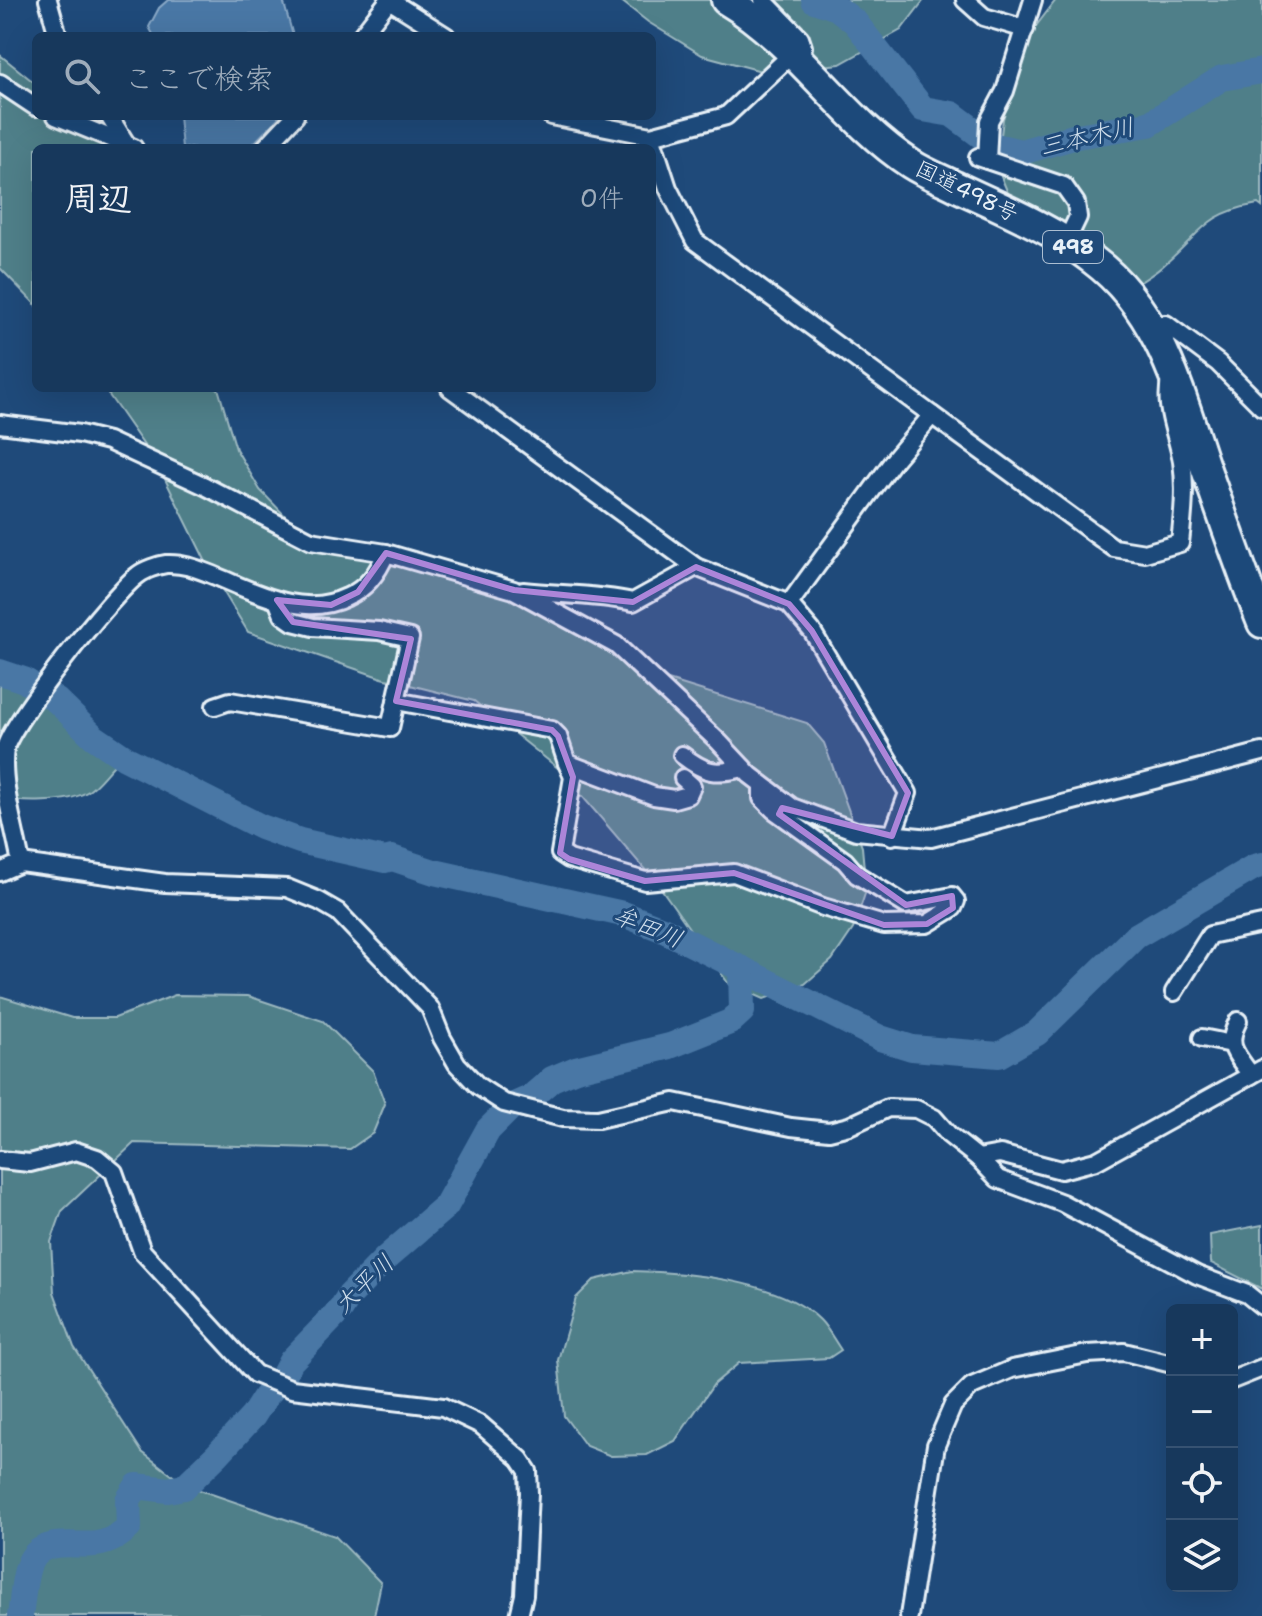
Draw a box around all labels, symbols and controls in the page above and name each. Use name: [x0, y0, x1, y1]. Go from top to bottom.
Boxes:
search box: [32, 32, 656, 120]
icon: search: [60, 54, 104, 98]
text: ここで検索: [124, 58, 274, 99]
water label: 三本木川: [1037, 111, 1137, 163]
street label: 国道498号: [911, 154, 1023, 228]
text: 周辺: [64, 175, 132, 221]
text: 0件: [580, 180, 624, 215]
road number: 498: [1043, 231, 1103, 263]
water label: 牟田川: [609, 899, 687, 955]
water label: 大平川: [327, 1247, 401, 1321]
map controls: [1166, 1304, 1238, 1592]
button: +: [1166, 1304, 1238, 1376]
button: −: [1166, 1376, 1238, 1448]
button: locate: [1166, 1448, 1238, 1520]
button: layers: [1166, 1520, 1238, 1592]

